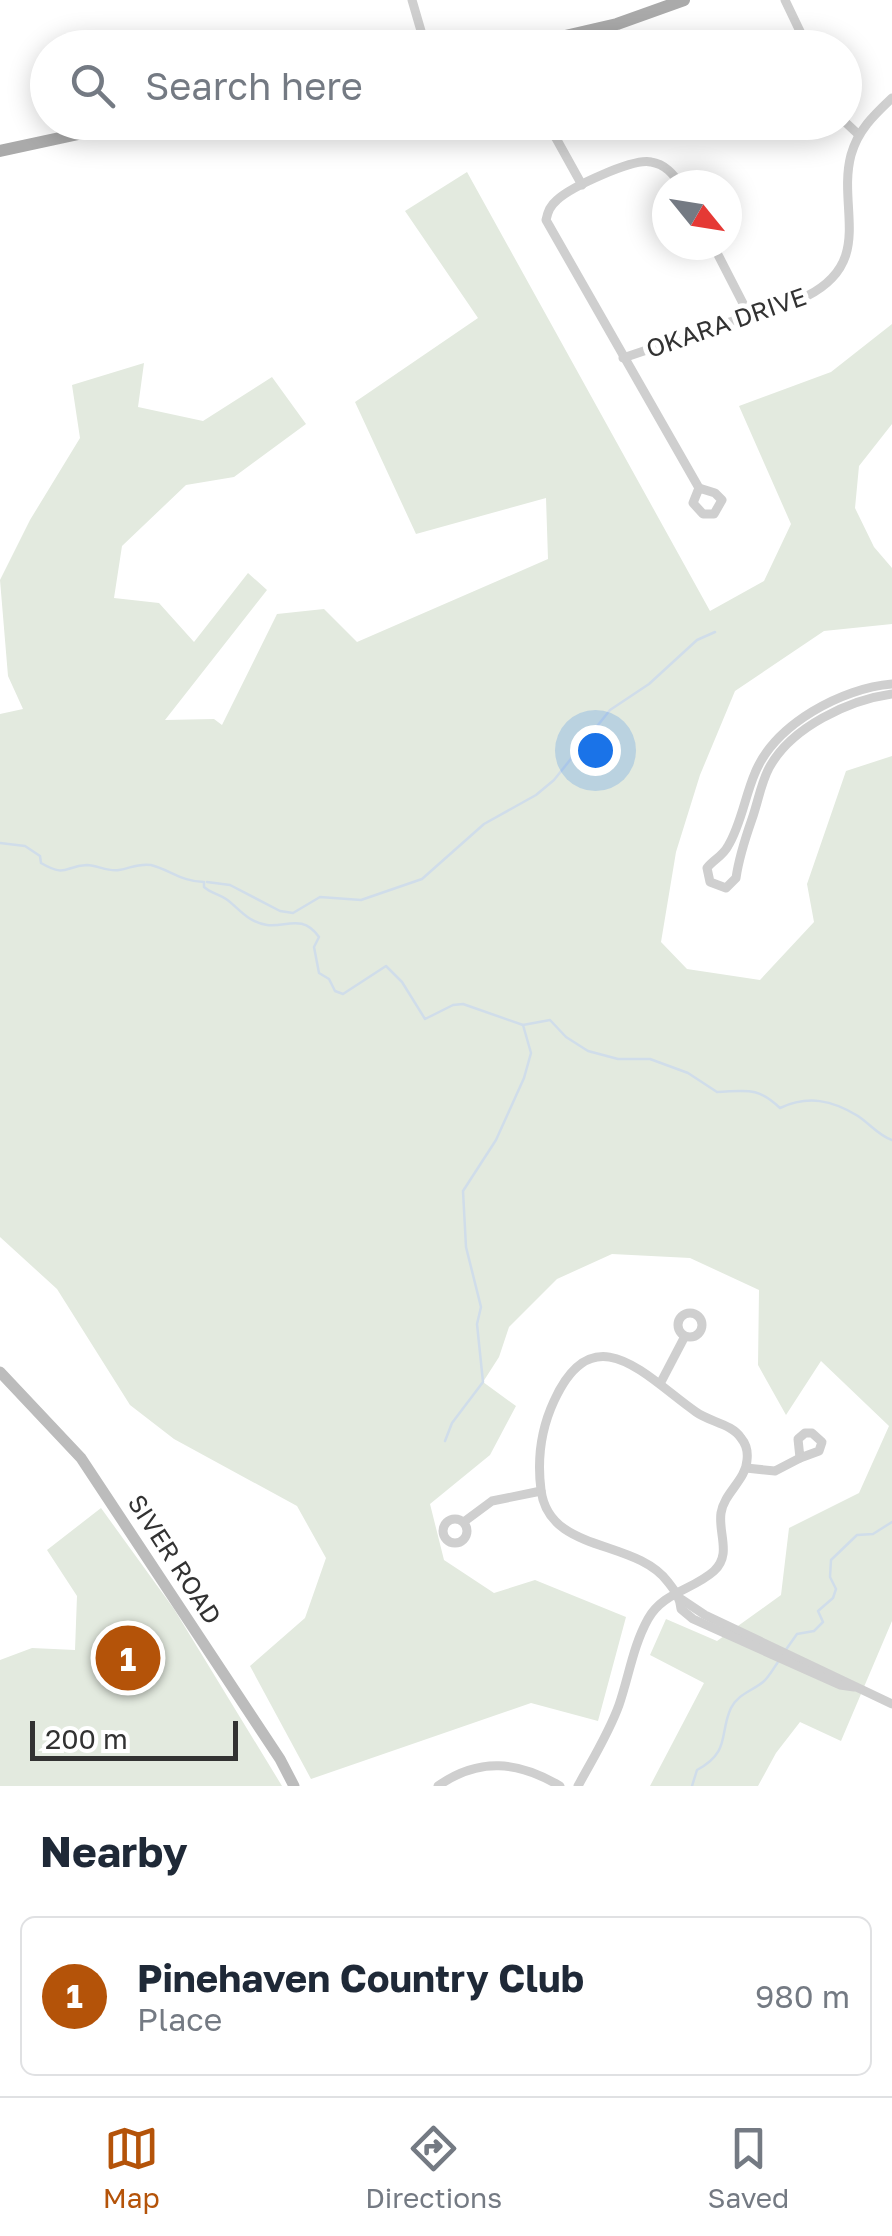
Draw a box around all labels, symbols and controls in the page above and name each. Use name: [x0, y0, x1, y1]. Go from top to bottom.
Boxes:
search box: [30, 30, 862, 140]
icon: search: [65, 58, 120, 113]
text: Search here: [145, 63, 363, 108]
north arrow: [652, 170, 742, 260]
street label: OKARA DRIVE: [642, 280, 810, 364]
your location: [570, 725, 621, 776]
street label: SIVER ROAD: [122, 1488, 228, 1630]
pin: 1: [96, 1620, 160, 1696]
scale bar: [30, 1716, 238, 1760]
text: 200 m: [45, 1722, 128, 1755]
text: Nearby: [40, 1826, 188, 1876]
text: Pinehaven Country Club: [137, 1955, 584, 2000]
text: 1: [66, 1977, 83, 2015]
text: 980 m: [755, 1977, 850, 2015]
text: Place: [137, 2000, 222, 2038]
tab: Map: [103, 2121, 160, 2214]
tab: Directions: [365, 2121, 502, 2214]
tab: Saved: [707, 2121, 789, 2214]

